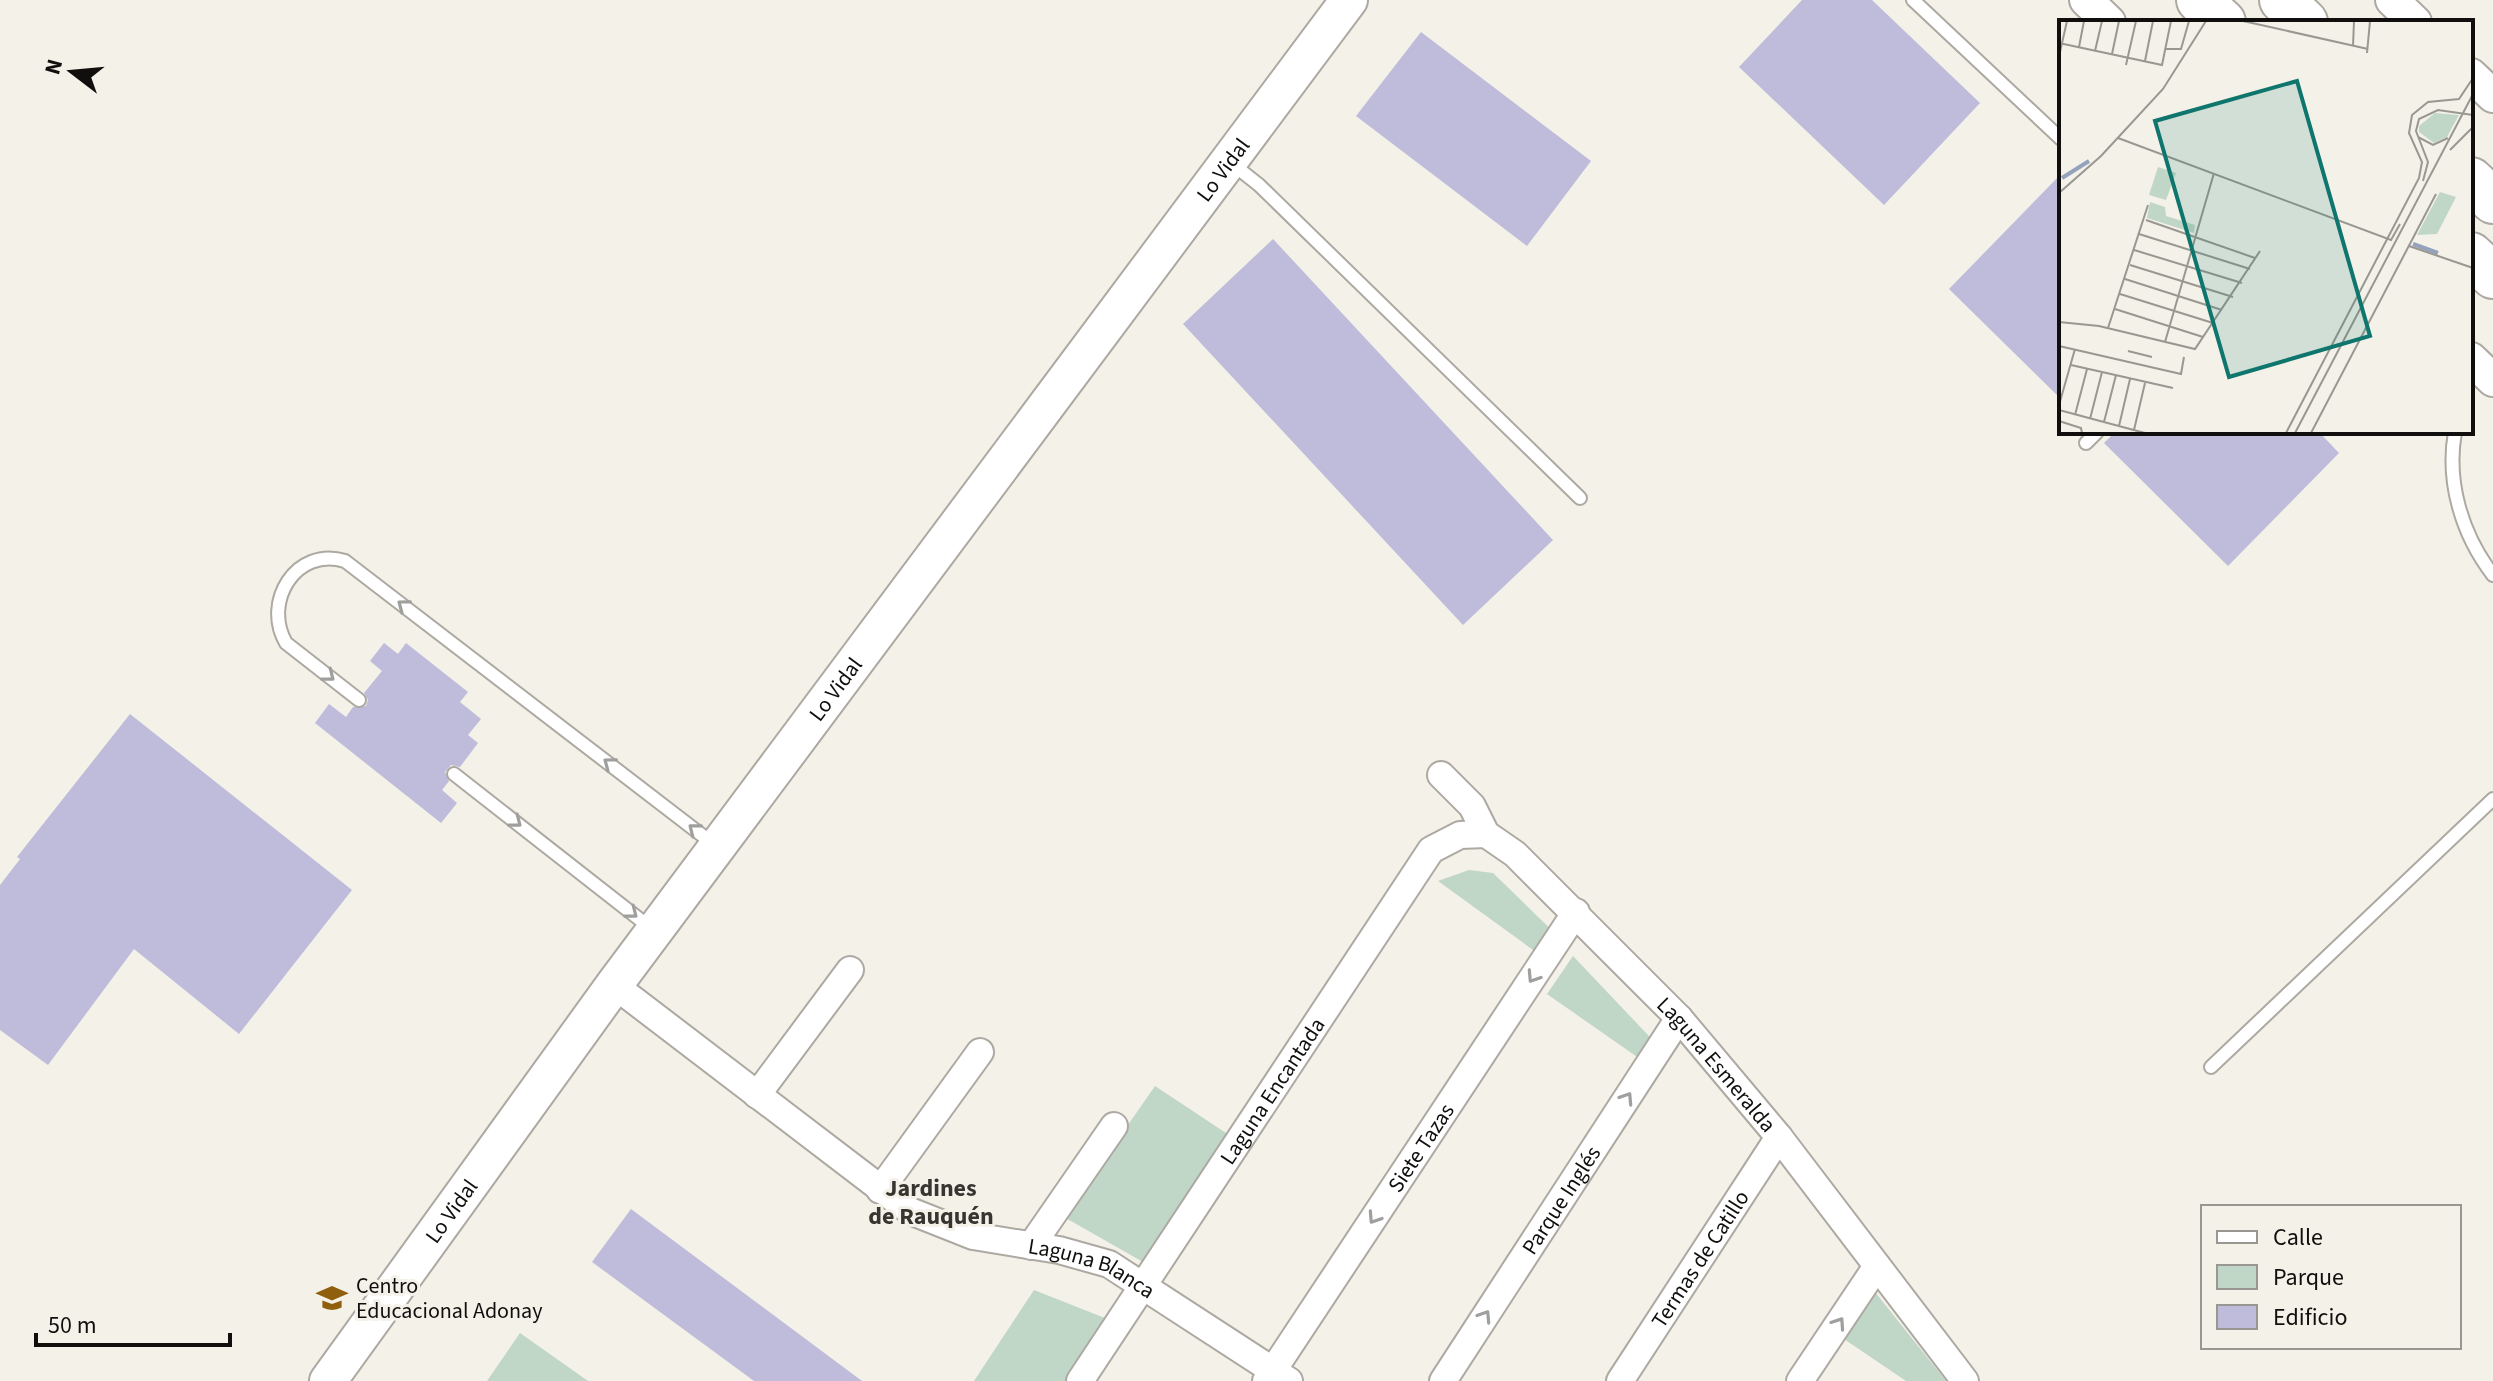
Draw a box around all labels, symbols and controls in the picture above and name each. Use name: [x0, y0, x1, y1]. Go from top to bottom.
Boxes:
inset map: [2059, 20, 2473, 434]
north arrow: [32, 32, 112, 112]
text: N: [36, 55, 71, 78]
street label: Lo Vidal: [1189, 131, 1258, 209]
one-way arrow: [397, 601, 411, 615]
street label: Lo Vidal: [801, 651, 870, 728]
one-way arrow: [320, 667, 335, 681]
one-way arrow: [603, 759, 618, 773]
one-way arrow: [507, 813, 522, 827]
one-way arrow: [689, 824, 703, 838]
one-way arrow: [623, 903, 637, 918]
one-way arrow: [1527, 969, 1542, 983]
street label: Laguna Esmeralda: [1649, 990, 1783, 1140]
street label: Laguna Encantada: [1212, 1011, 1333, 1171]
one-way arrow: [1617, 1092, 1632, 1107]
street label: Siete Tazas: [1380, 1097, 1462, 1199]
street label: Parque Inglés: [1514, 1140, 1609, 1261]
district label: Jardines de Rauquén: [868, 1171, 994, 1234]
street label: Lo Vidal: [418, 1173, 486, 1250]
street label: Termas de Catillo: [1644, 1184, 1757, 1334]
legend: [2201, 1205, 2461, 1349]
one-way arrow: [1369, 1209, 1384, 1223]
text: Calle: [2273, 1220, 2323, 1255]
street label: Laguna Blanca: [1026, 1230, 1161, 1307]
text: Parque: [2273, 1260, 2344, 1295]
place label: Centro Educacional Adonay: [356, 1270, 543, 1327]
school or university icon: Centro Educacional Adonay: [315, 1281, 349, 1315]
scale bar: [36, 1297, 230, 1347]
text: Edificio: [2273, 1300, 2347, 1335]
text: 50 m: [48, 1308, 97, 1343]
one-way arrow: [1475, 1310, 1490, 1324]
one-way arrow: [1829, 1318, 1844, 1332]

